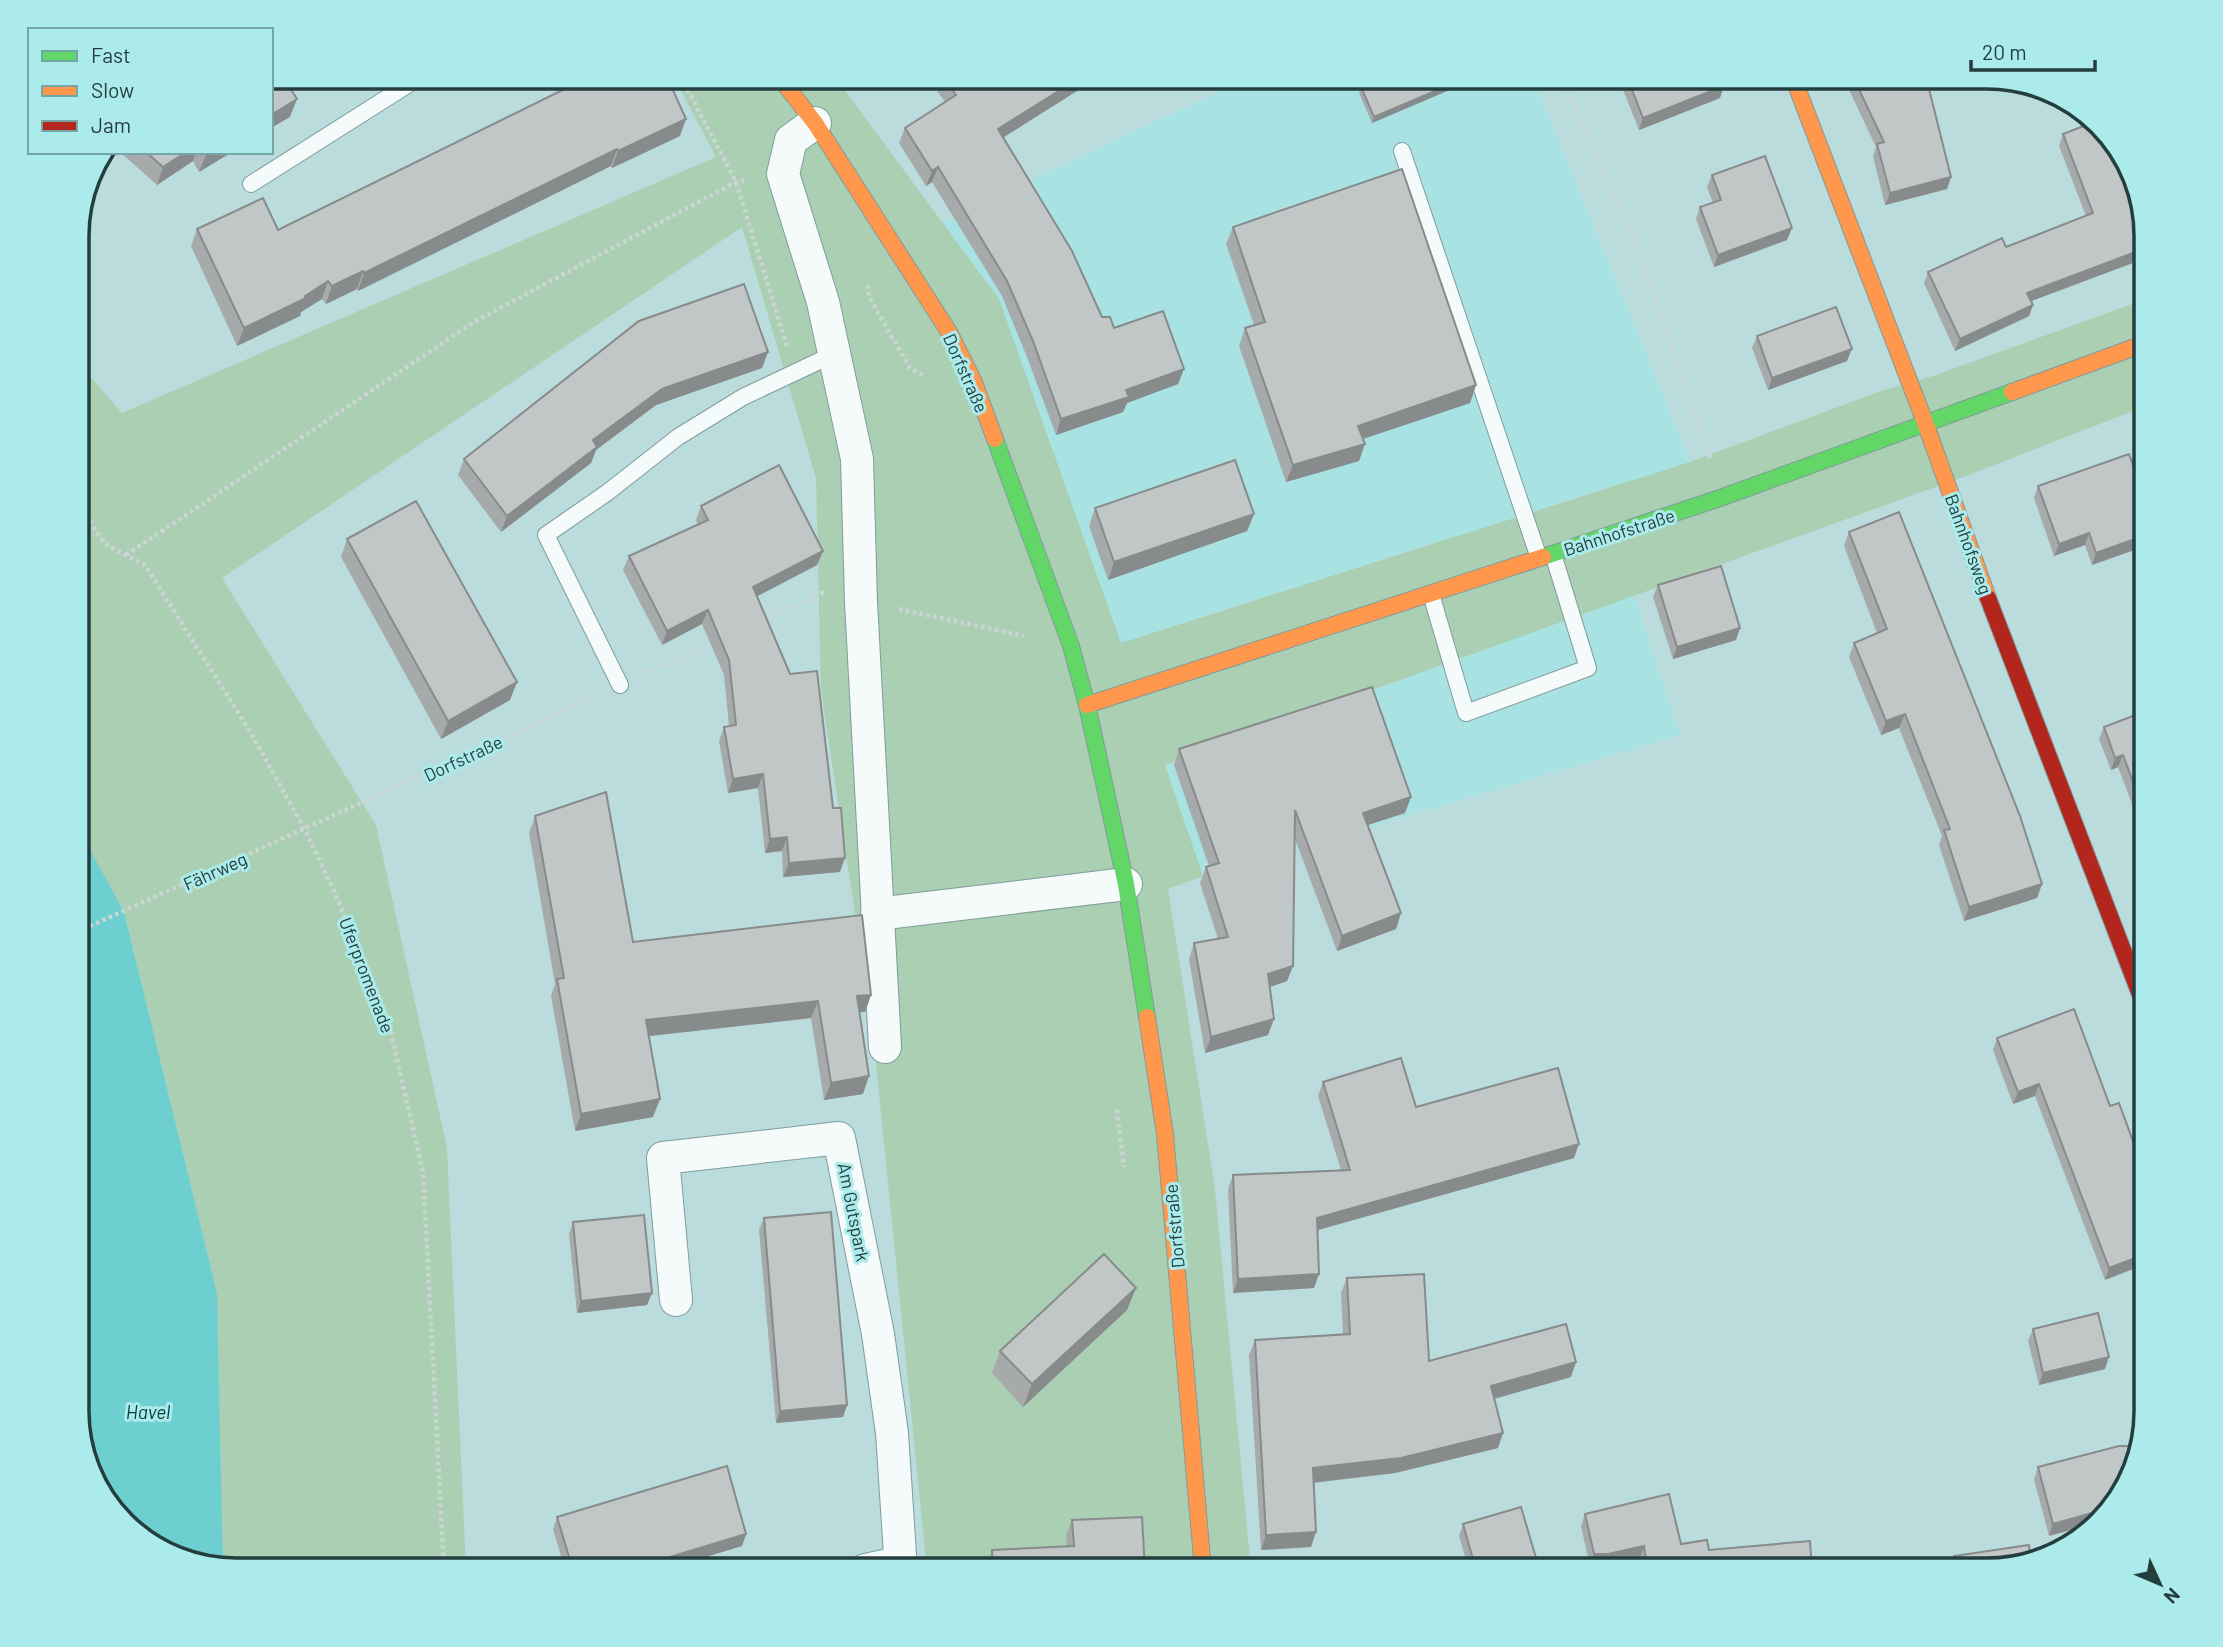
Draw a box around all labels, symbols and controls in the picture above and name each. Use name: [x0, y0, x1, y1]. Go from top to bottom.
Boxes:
legend: [28, 28, 273, 154]
scale bar: [1971, 28, 2095, 72]
text: 20 m: [1982, 39, 2027, 64]
text: Fast: [91, 42, 131, 67]
text: Slow: [91, 77, 134, 102]
text: Jam: [91, 112, 131, 137]
street label: Dorfstraße: [939, 330, 993, 416]
street label: Bahnhofsweg: [1941, 491, 1997, 597]
street label: Bahnhofstraße: [1561, 504, 1677, 560]
street label: Dorfstraße: [420, 730, 506, 786]
street label: Fährweg: [180, 847, 250, 895]
street label: Uferpromenade: [335, 914, 399, 1036]
street label: Am Gutspark: [834, 1161, 874, 1263]
street label: Dorfstraße: [1159, 1183, 1189, 1269]
water label: Havel: [126, 1400, 171, 1423]
north arrow: [2125, 1549, 2195, 1619]
text: N: [2160, 1584, 2185, 1609]

